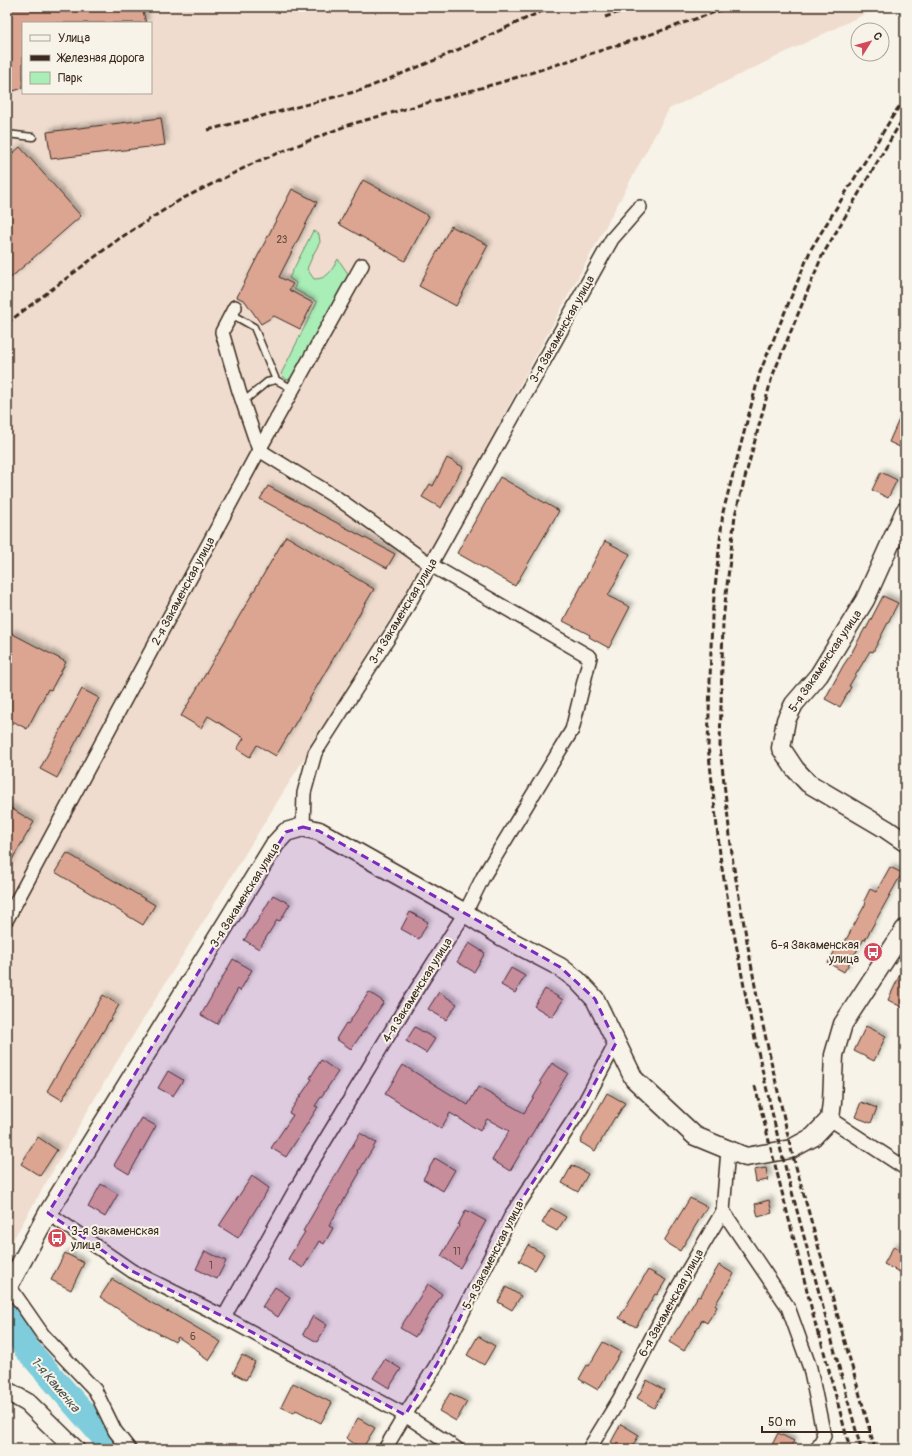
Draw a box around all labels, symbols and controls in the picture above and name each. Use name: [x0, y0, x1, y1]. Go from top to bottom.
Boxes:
legend: [22, 22, 152, 94]
north arrow: [850, 22, 890, 62]
text: С: [870, 30, 885, 43]
text: Улица: [58, 31, 90, 46]
text: Железная дорога: [56, 51, 145, 66]
text: Парк: [58, 71, 83, 86]
house number: 23: [277, 234, 288, 246]
street label: 3-я Закаменская улица: [527, 273, 598, 386]
street label: 2-я Закаменская улица: [149, 534, 219, 648]
street label: 3-я Закаменская улица: [366, 555, 441, 667]
street label: 5-я Закаменская улица: [786, 607, 865, 715]
street label: 3-я Закаменская улица: [207, 840, 284, 950]
street label: 4-я Закаменская улица: [379, 935, 456, 1045]
place label: 6-я Закаменская улица: [771, 938, 859, 967]
bus stop icon: 6-я Закаменская улица: [862, 941, 884, 963]
street label: 5-я Закаменская улица: [459, 1198, 528, 1312]
place label: 3-я Закаменская улица: [70, 1224, 159, 1253]
bus stop icon: 3-я Закаменская улица: [46, 1227, 68, 1249]
house number: 11: [453, 1246, 461, 1258]
street label: 6-я Закаменская улица: [636, 1246, 707, 1360]
house number: 1: [209, 1260, 213, 1272]
house number: 6: [190, 1331, 196, 1343]
water label: 1-я Каменка: [27, 1354, 84, 1416]
scale bar: [762, 1408, 870, 1434]
text: 50 m: [768, 1415, 796, 1430]

